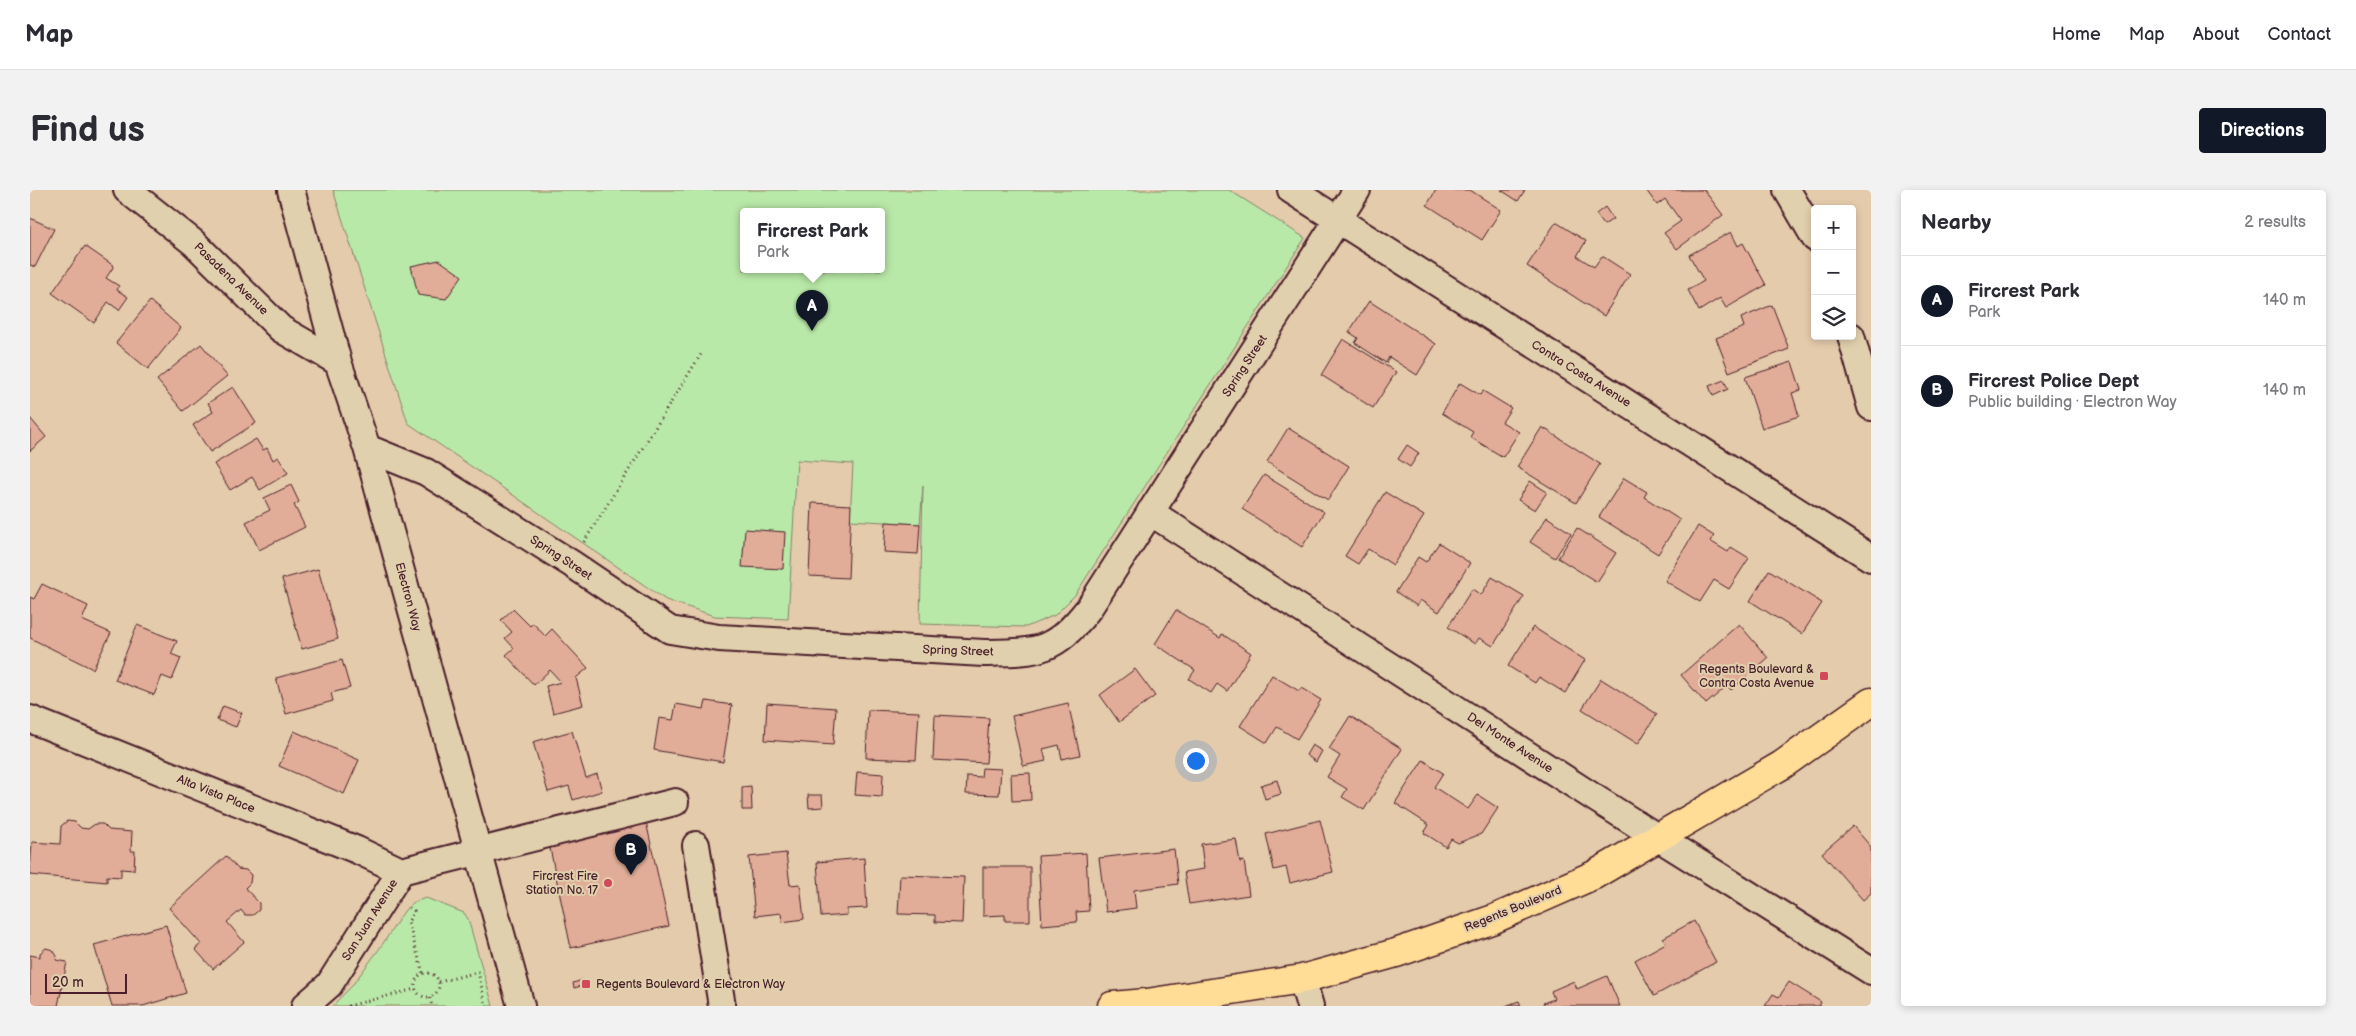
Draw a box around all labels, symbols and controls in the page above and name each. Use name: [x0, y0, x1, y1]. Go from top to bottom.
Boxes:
text: Map: [25, 20, 73, 49]
text: Home: [2052, 24, 2101, 45]
text: Map: [2129, 24, 2165, 45]
text: About: [2193, 24, 2240, 45]
text: Contact: [2268, 24, 2331, 45]
button: Directions: [2199, 108, 2326, 153]
text: Find us: [30, 109, 145, 152]
map controls: [1811, 205, 1856, 340]
button: +: [1811, 205, 1856, 250]
popup: [740, 208, 885, 273]
text: Nearby: [1921, 210, 1991, 235]
text: 2 results: [2244, 213, 2306, 232]
text: Fircrest Park: [757, 220, 868, 243]
street label: Pasadena Avenue: [191, 240, 271, 318]
text: Park: [757, 243, 789, 262]
button: −: [1811, 250, 1856, 295]
text: Fircrest Park: [1968, 280, 2079, 303]
pin: A: [796, 290, 828, 331]
text: A: [1932, 291, 1942, 310]
text: 140 m: [2263, 291, 2306, 310]
button: layers: [1811, 295, 1856, 340]
text: Park: [1968, 303, 2000, 322]
street label: Spring Street: [1219, 332, 1271, 400]
street label: Contra Costa Avenue: [1528, 337, 1634, 411]
text: Fircrest Police Dept: [1968, 370, 2139, 393]
text: B: [1931, 381, 1943, 400]
text: 140 m: [2263, 381, 2306, 400]
text: Public building · Electron Way: [1968, 393, 2177, 412]
street label: Spring Street: [527, 532, 595, 584]
street label: Electron Way: [392, 561, 425, 634]
street label: Spring Street: [922, 642, 994, 660]
place label: Regents Boulevard & Contra Costa Avenue: [1699, 662, 1814, 691]
marker: Regents Boulevard & Contra Costa Avenue: [1818, 670, 1830, 682]
street label: Del Monte Avenue: [1464, 710, 1556, 776]
your location: [1183, 748, 1209, 774]
street label: Alta Vista Place: [175, 772, 257, 816]
pin: B: [615, 834, 647, 875]
place label: Fircrest Fire Station No. 17: [526, 869, 598, 898]
street label: San Juan Avenue: [339, 876, 401, 964]
marker: Fircrest Fire Station No. 17: [602, 877, 614, 889]
street label: Regents Boulevard: [1462, 883, 1564, 935]
scale bar: [45, 971, 128, 994]
text: 20 m: [52, 974, 84, 991]
place label: Regents Boulevard & Electron Way: [596, 977, 785, 992]
marker: Regents Boulevard & Electron Way: [580, 978, 592, 990]

